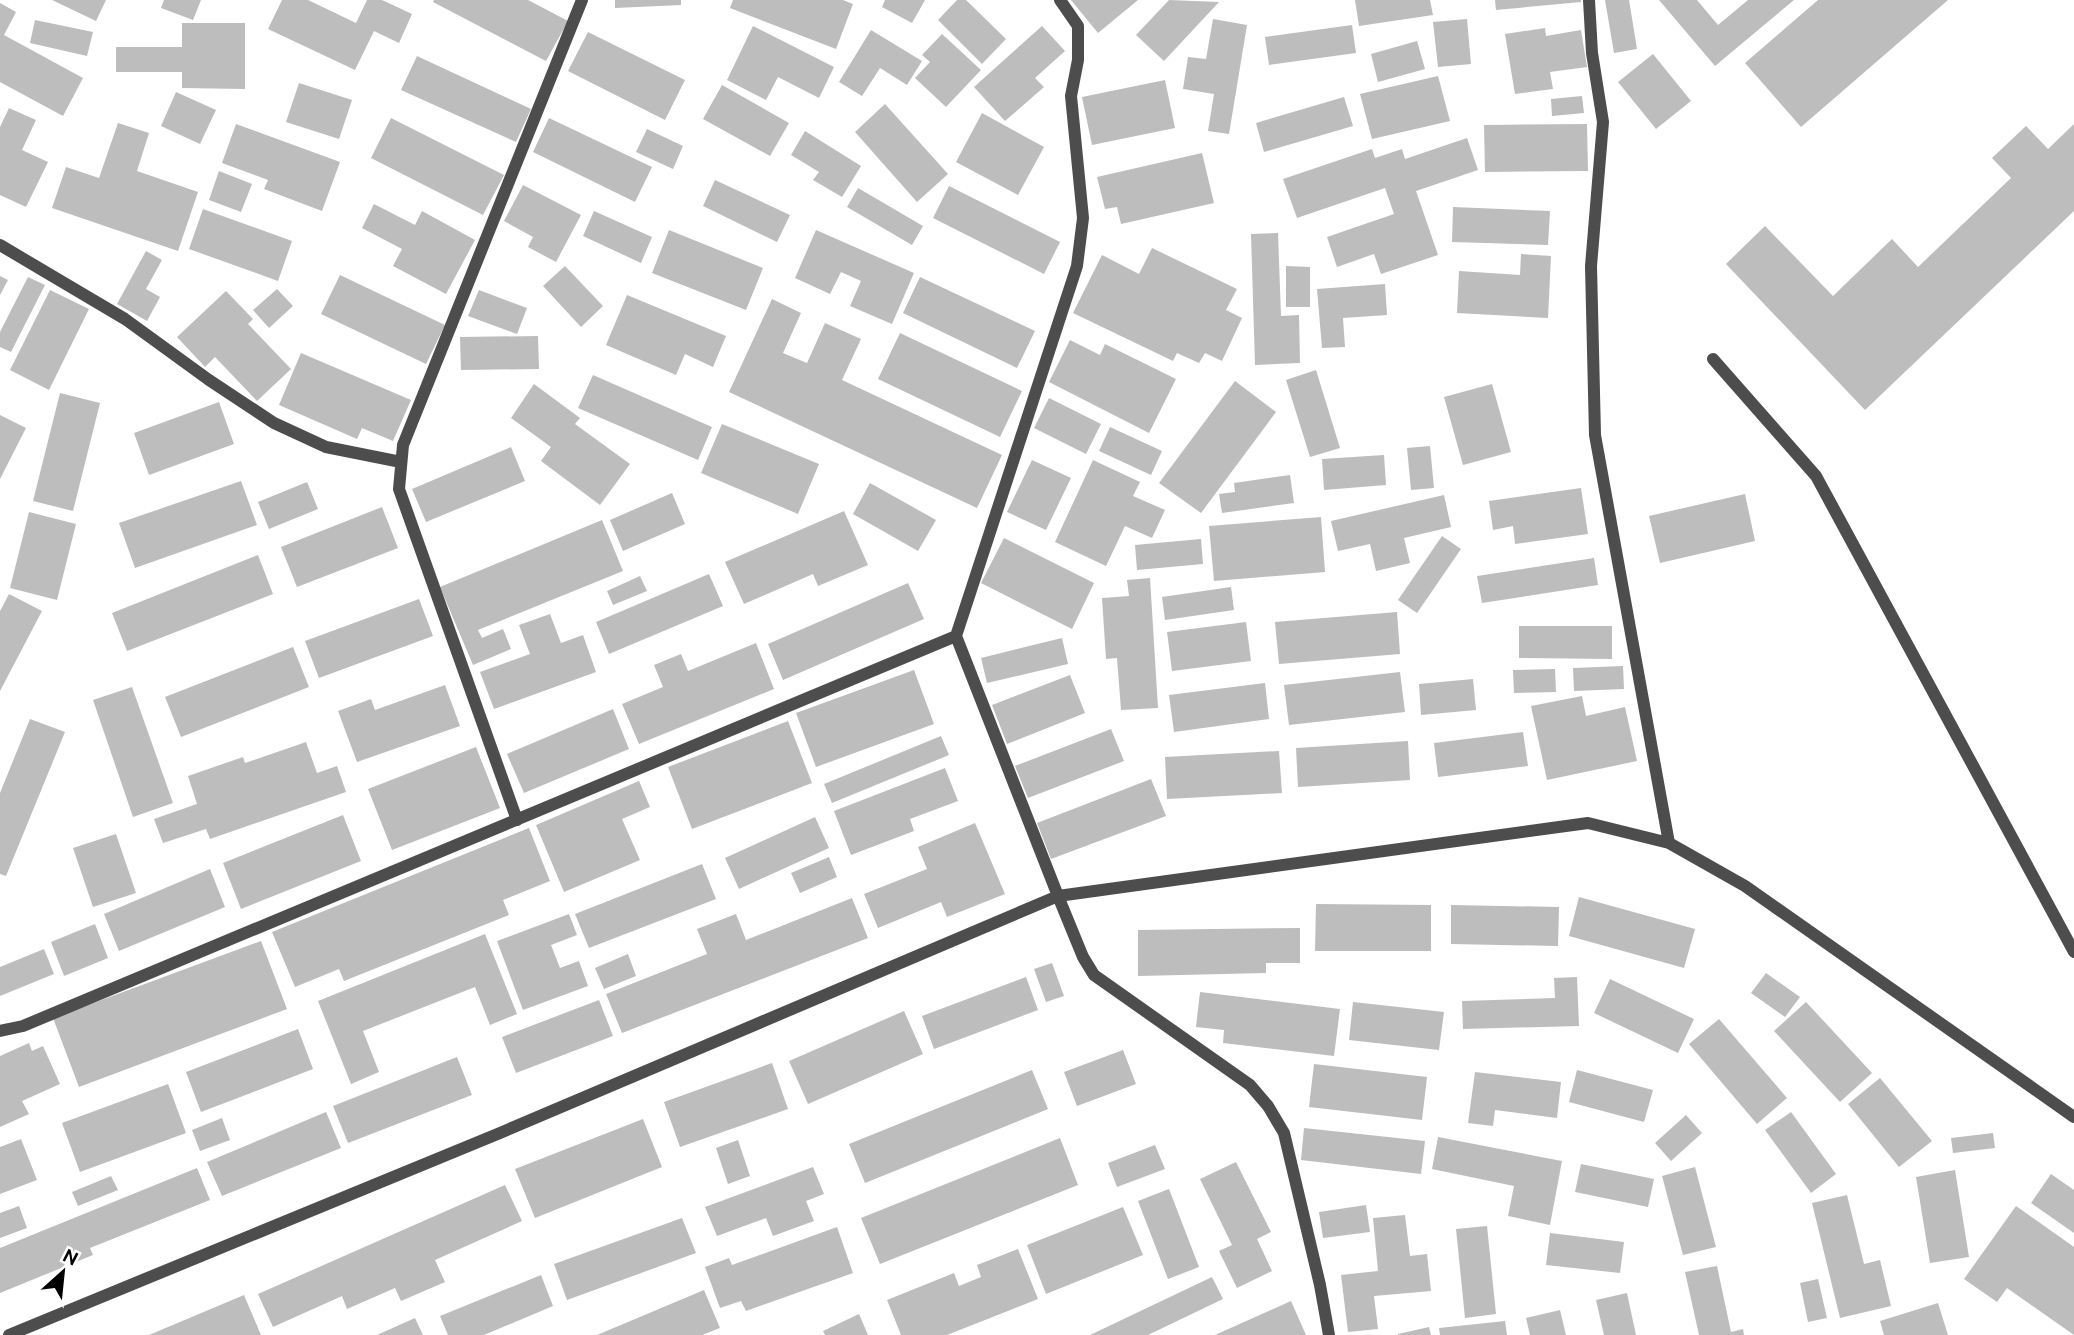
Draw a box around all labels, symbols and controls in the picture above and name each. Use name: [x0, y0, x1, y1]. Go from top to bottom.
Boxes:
north arrow: [28, 1237, 98, 1307]
text: N: [59, 1244, 82, 1270]

